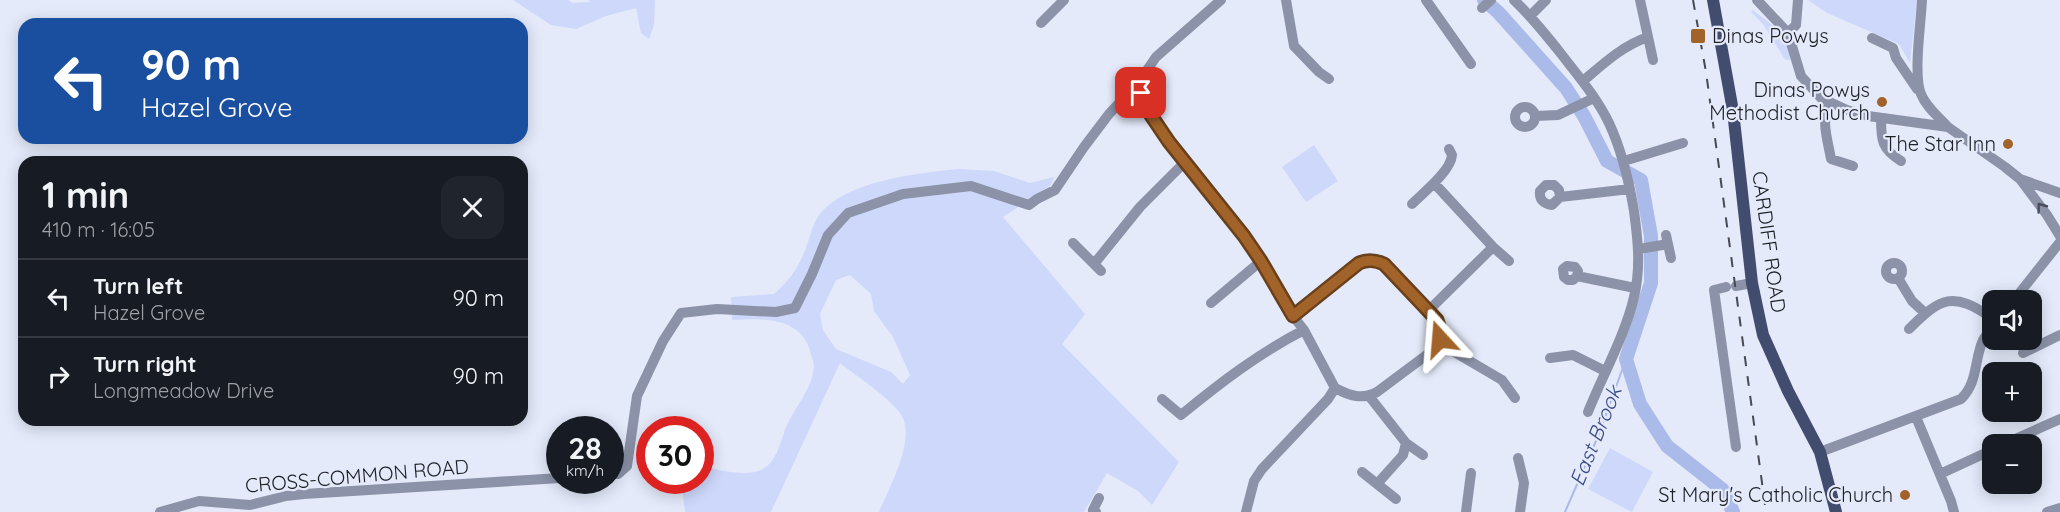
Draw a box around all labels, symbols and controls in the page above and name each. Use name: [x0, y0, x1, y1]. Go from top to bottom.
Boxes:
place label: Dinas Powys: [1712, 23, 1829, 48]
marker: Dinas Powys: [1689, 27, 1707, 45]
text: 90 m: [141, 38, 241, 91]
icon: left: [42, 42, 120, 120]
pin: [1115, 67, 1166, 118]
icon: arrive: [1124, 76, 1157, 109]
place label: Dinas Powys Methodist Church: [1709, 77, 1870, 125]
text: Hazel Grove: [141, 90, 292, 124]
marker: Dinas Powys Methodist Church: [1875, 95, 1889, 109]
place label: The Star Inn: [1884, 131, 1996, 156]
marker: The Star Inn: [2001, 137, 2015, 151]
street label: CARDIFF ROAD: [1747, 170, 1792, 314]
text: 1 min: [42, 172, 129, 217]
button: close: [441, 176, 504, 239]
one-way arrow: [2037, 202, 2048, 213]
text: 410 m · 16:05: [42, 217, 155, 242]
text: Turn left: [93, 272, 183, 300]
icon: left: [42, 282, 75, 315]
text: 90 m: [453, 284, 504, 312]
map controls: [1982, 290, 2042, 494]
button: sound: [1982, 290, 2042, 350]
text: Hazel Grove: [93, 300, 205, 325]
position arrow: [1408, 307, 1472, 371]
text: Turn right: [93, 350, 197, 378]
icon: right: [42, 360, 75, 393]
text: 90 m: [453, 362, 504, 390]
button: +: [1982, 362, 2042, 422]
text: Longmeadow Drive: [93, 378, 274, 403]
water label: East Brook: [1563, 380, 1627, 489]
speed limit sign: 30: [636, 416, 714, 494]
text: 28: [568, 429, 602, 467]
button: −: [1982, 434, 2042, 494]
street label: CROSS-COMMON ROAD: [244, 453, 470, 498]
text: km/h: [566, 461, 604, 480]
place label: St Mary's Catholic Church: [1658, 482, 1893, 507]
marker: St Mary's Catholic Church: [1898, 488, 1912, 502]

